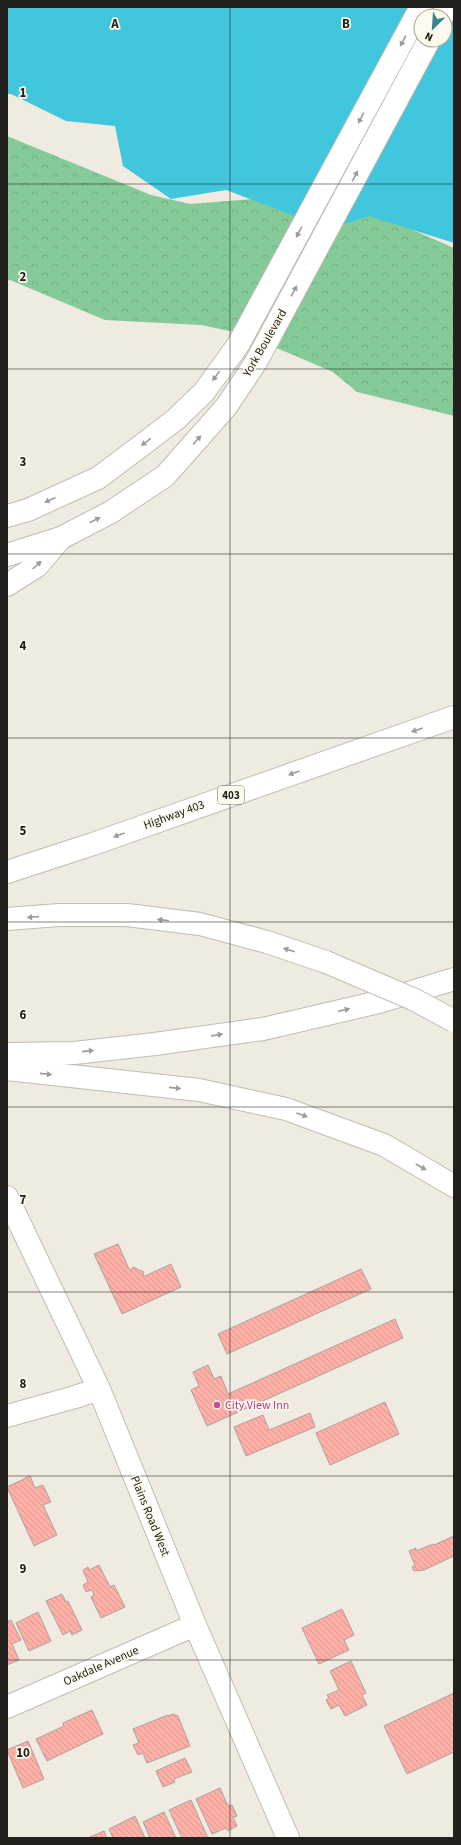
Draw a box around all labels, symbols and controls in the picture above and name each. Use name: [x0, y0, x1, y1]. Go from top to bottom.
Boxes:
north arrow: [413, 8, 453, 48]
text: A: [110, 15, 119, 33]
text: B: [342, 15, 350, 33]
text: N: [422, 28, 435, 45]
one-way arrow: [399, 36, 406, 47]
text: 1: [20, 84, 27, 102]
one-way arrow: [358, 112, 365, 124]
one-way arrow: [352, 171, 359, 182]
one-way arrow: [296, 226, 303, 238]
text: 2: [20, 268, 27, 286]
one-way arrow: [291, 285, 297, 297]
street label: York Boulevard: [238, 306, 291, 381]
one-way arrow: [211, 371, 220, 382]
one-way arrow: [192, 435, 201, 446]
one-way arrow: [141, 438, 152, 446]
text: 3: [20, 453, 27, 471]
one-way arrow: [44, 497, 56, 503]
one-way arrow: [90, 517, 101, 523]
one-way arrow: [32, 560, 42, 569]
text: 4: [20, 637, 27, 655]
one-way arrow: [411, 727, 423, 733]
one-way arrow: [288, 770, 300, 776]
road number: 403: [218, 786, 244, 804]
street label: Highway 403: [141, 796, 207, 834]
text: 5: [20, 822, 27, 840]
one-way arrow: [113, 832, 125, 838]
one-way arrow: [27, 913, 39, 920]
one-way arrow: [157, 917, 169, 923]
one-way arrow: [283, 947, 295, 953]
text: 6: [20, 1006, 27, 1024]
one-way arrow: [338, 1007, 351, 1013]
one-way arrow: [211, 1032, 223, 1038]
one-way arrow: [82, 1048, 94, 1054]
one-way arrow: [40, 1070, 52, 1077]
one-way arrow: [169, 1084, 181, 1091]
one-way arrow: [296, 1112, 308, 1118]
one-way arrow: [415, 1163, 427, 1170]
text: 7: [20, 1191, 27, 1209]
text: 8: [20, 1375, 27, 1393]
place label: City View Inn: [225, 1397, 289, 1414]
marker: City View Inn: [212, 1400, 222, 1410]
street label: Plains Road West: [126, 1473, 174, 1559]
text: 9: [20, 1560, 27, 1578]
street label: Oakdale Avenue: [61, 1642, 141, 1690]
text: 10: [16, 1744, 30, 1762]

